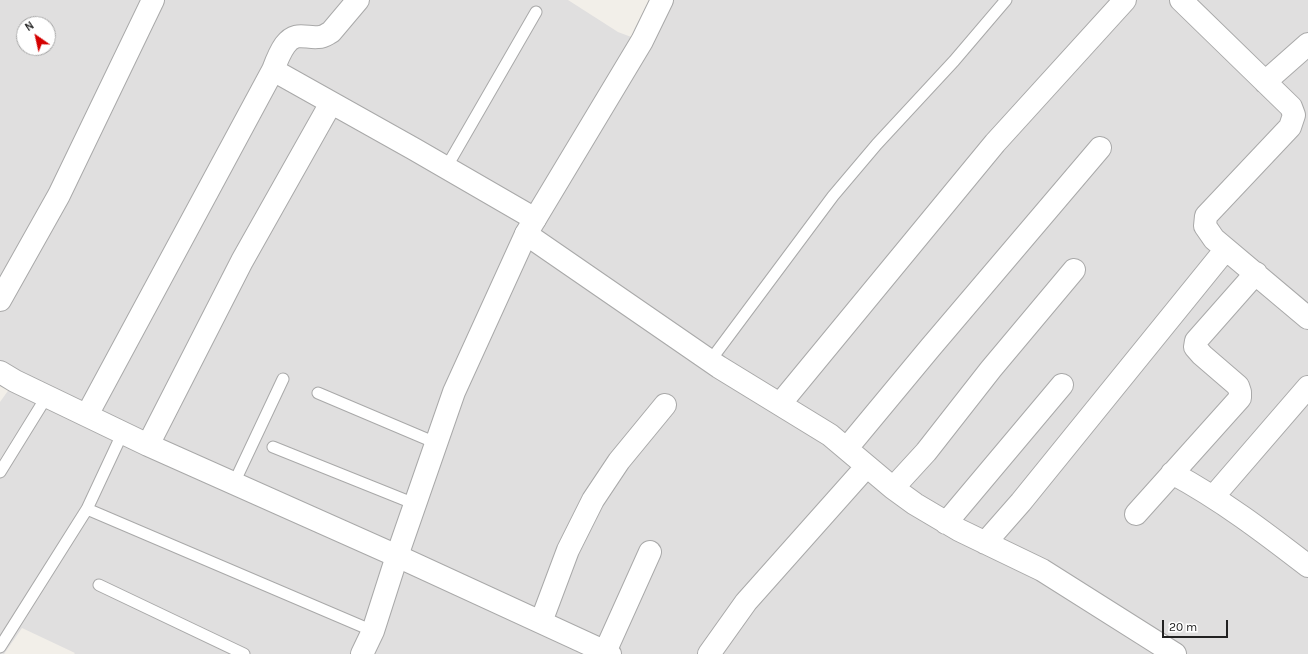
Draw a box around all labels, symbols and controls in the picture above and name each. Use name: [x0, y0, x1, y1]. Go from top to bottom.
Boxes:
north arrow: [16, 16, 56, 56]
text: N: [23, 19, 36, 34]
scale bar: [1164, 612, 1230, 638]
text: 20 m: [1169, 620, 1197, 634]

